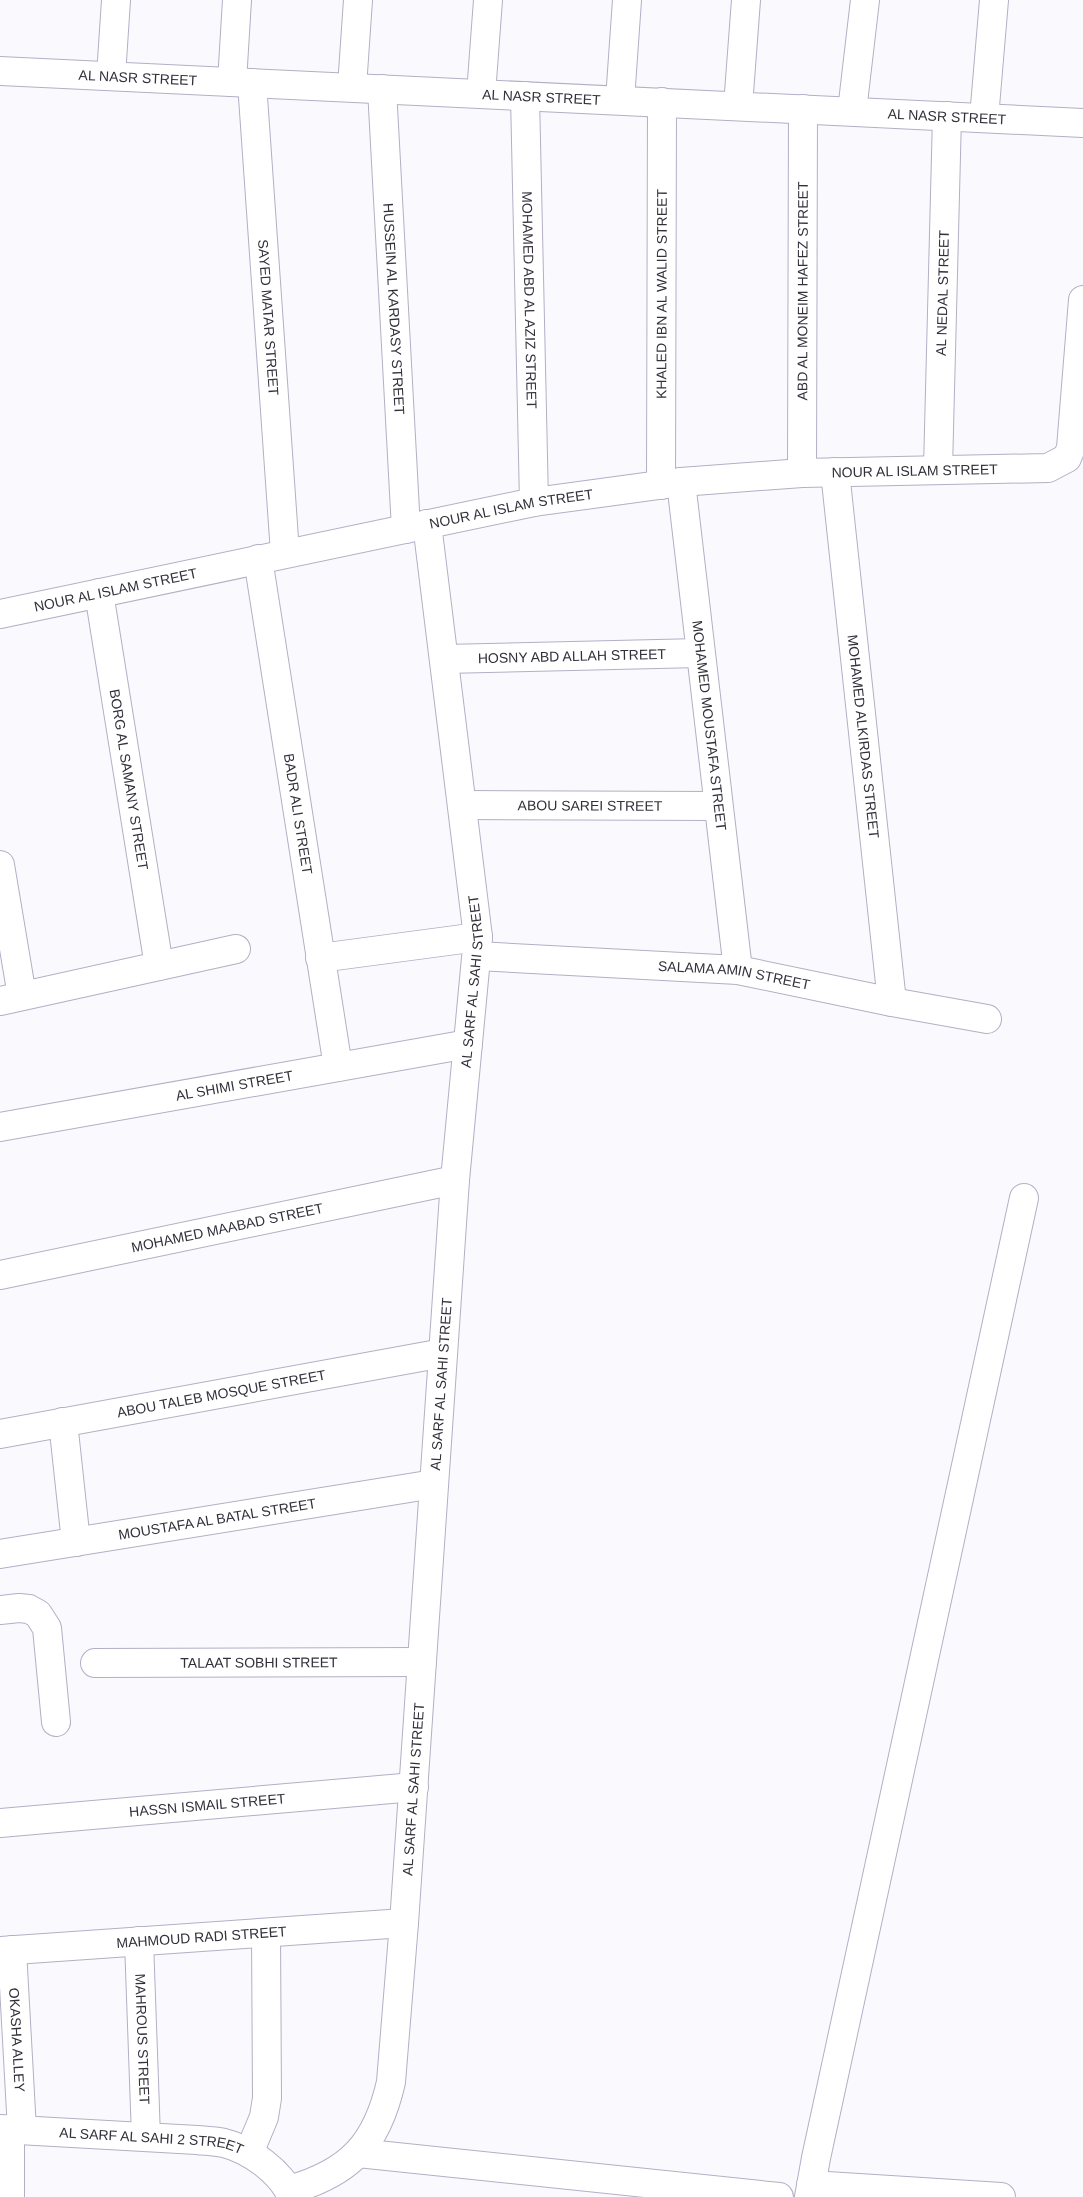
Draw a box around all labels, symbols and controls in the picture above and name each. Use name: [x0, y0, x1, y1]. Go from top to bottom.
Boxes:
street label: AL NASR STREET: [78, 67, 198, 88]
street label: AL NASR STREET: [482, 86, 601, 108]
street label: AL NASR STREET: [887, 106, 1007, 127]
street label: ABD AL MONEIM HAFEZ STREET: [794, 181, 811, 401]
street label: KHALED IBN AL WALID STREET: [653, 189, 670, 399]
street label: MOHAMED ABD AL AZIZ STREET: [519, 191, 540, 409]
street label: HUSSEIN AL KARDASY STREET: [380, 202, 408, 415]
street label: AL NEDAL STREET: [933, 229, 952, 356]
street label: SAYED MATAR STREET: [255, 239, 282, 396]
street label: NOUR AL ISLAM STREET: [831, 461, 998, 480]
street label: NOUR AL ISLAM STREET: [428, 486, 594, 532]
street label: NOUR AL ISLAM STREET: [33, 565, 199, 615]
street label: MOHAMED MOUSTAFA STREET: [689, 619, 730, 832]
street label: MOHAMED ALKIRDAS STREET: [845, 634, 882, 840]
street label: HOSNY ABD ALLAH STREET: [478, 646, 667, 666]
street label: BORG AL SAMANY STREET: [107, 688, 152, 872]
street label: BADR ALI STREET: [281, 752, 316, 876]
street label: ABOU SAREI STREET: [518, 797, 663, 814]
street label: AL SARF AL SAHI STREET: [458, 894, 486, 1068]
street label: SALAMA AMIN STREET: [658, 958, 812, 993]
street label: AL SHIMI STREET: [175, 1067, 295, 1104]
street label: MOHAMED MAABAD STREET: [130, 1200, 325, 1255]
street label: AL SARF AL SAHI STREET: [427, 1297, 455, 1471]
street label: ABOU TALEB MOSQUE STREET: [116, 1367, 327, 1420]
street label: MOUSTAFA AL BATAL STREET: [117, 1495, 318, 1543]
street label: TALAAT SOBHI STREET: [180, 1654, 338, 1671]
street label: AL SARF AL SAHI STREET: [399, 1702, 427, 1876]
street label: HASSN ISMAIL STREET: [128, 1790, 286, 1820]
street label: MAHMOUD RADI STREET: [116, 1923, 288, 1951]
street label: MAHROUS STREET: [132, 1973, 153, 2105]
street label: OKASHA ALLEY: [6, 1987, 28, 2093]
street label: AL SARF AL SAHI 2 STREET: [59, 2124, 246, 2157]

